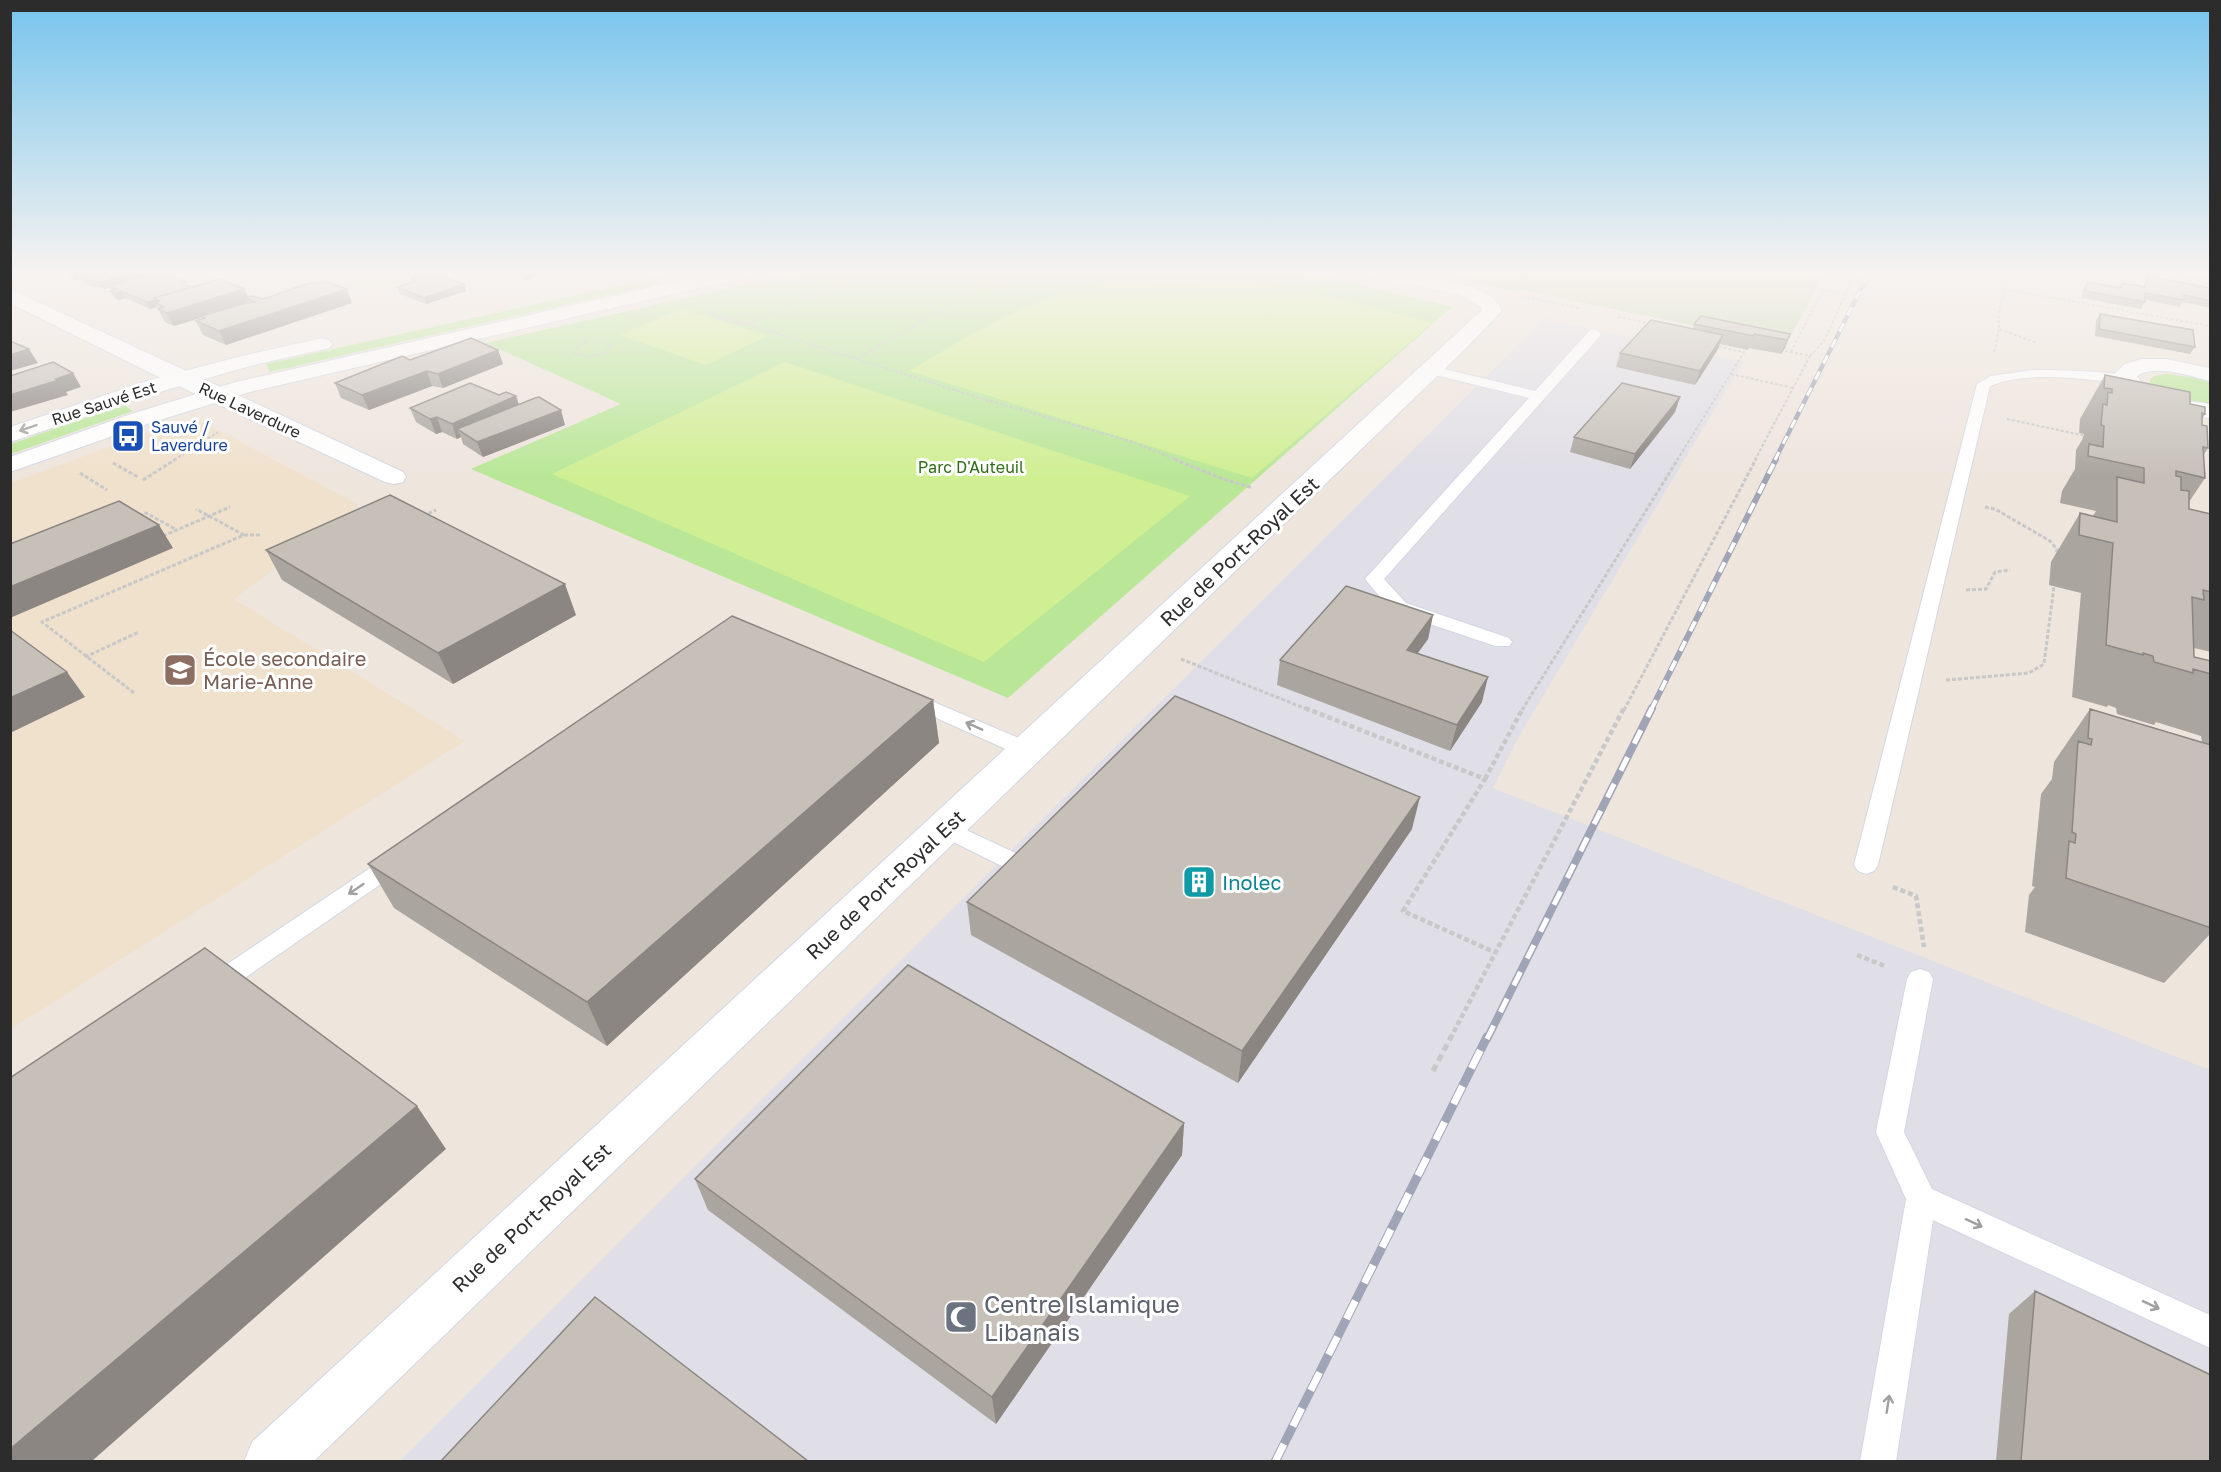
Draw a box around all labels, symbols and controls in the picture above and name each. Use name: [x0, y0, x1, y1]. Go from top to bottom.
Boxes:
street label: Rue Sauvé Est: [49, 377, 159, 429]
street label: Rue Laverdure: [196, 378, 304, 442]
place label: Sauvé / Laverdure: [151, 417, 228, 455]
bus stop icon: Sauvé / Laverdure: [110, 418, 146, 454]
one-way arrow: [19, 424, 38, 435]
park label: Parc D'Auteuil: [918, 457, 1024, 477]
street label: Rue de Port-Royal Est: [1155, 471, 1323, 631]
place label: École secondaire Marie-Anne: [203, 646, 366, 693]
school or university icon: École secondaire Marie-Anne: [162, 652, 198, 688]
one-way arrow: [965, 720, 983, 731]
street label: Rue de Port-Royal Est: [801, 804, 969, 964]
building icon: Inolec: [1181, 864, 1217, 900]
place label: Inolec: [1222, 870, 1281, 894]
one-way arrow: [349, 883, 365, 895]
street label: Rue de Port-Royal Est: [447, 1137, 615, 1297]
one-way arrow: [1965, 1218, 1983, 1230]
place label: Centre Islamique Libanais: [984, 1289, 1180, 1346]
mosque icon: Centre Islamique Libanais: [943, 1299, 979, 1335]
one-way arrow: [2142, 1300, 2160, 1312]
one-way arrow: [1883, 1394, 1894, 1414]

